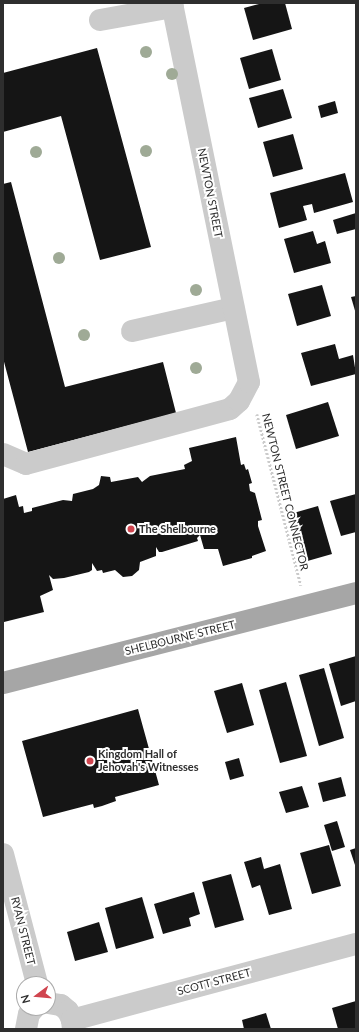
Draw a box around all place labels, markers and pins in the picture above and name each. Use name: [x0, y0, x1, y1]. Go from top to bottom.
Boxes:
place label: The Shelbourne: [139, 522, 216, 536]
marker: The Shelbourne: [126, 524, 136, 534]
place label: Kingdom Hall of Jehovah's Witnesses: [98, 748, 199, 774]
marker: Kingdom Hall of Jehovah's Witnesses: [85, 756, 95, 766]

